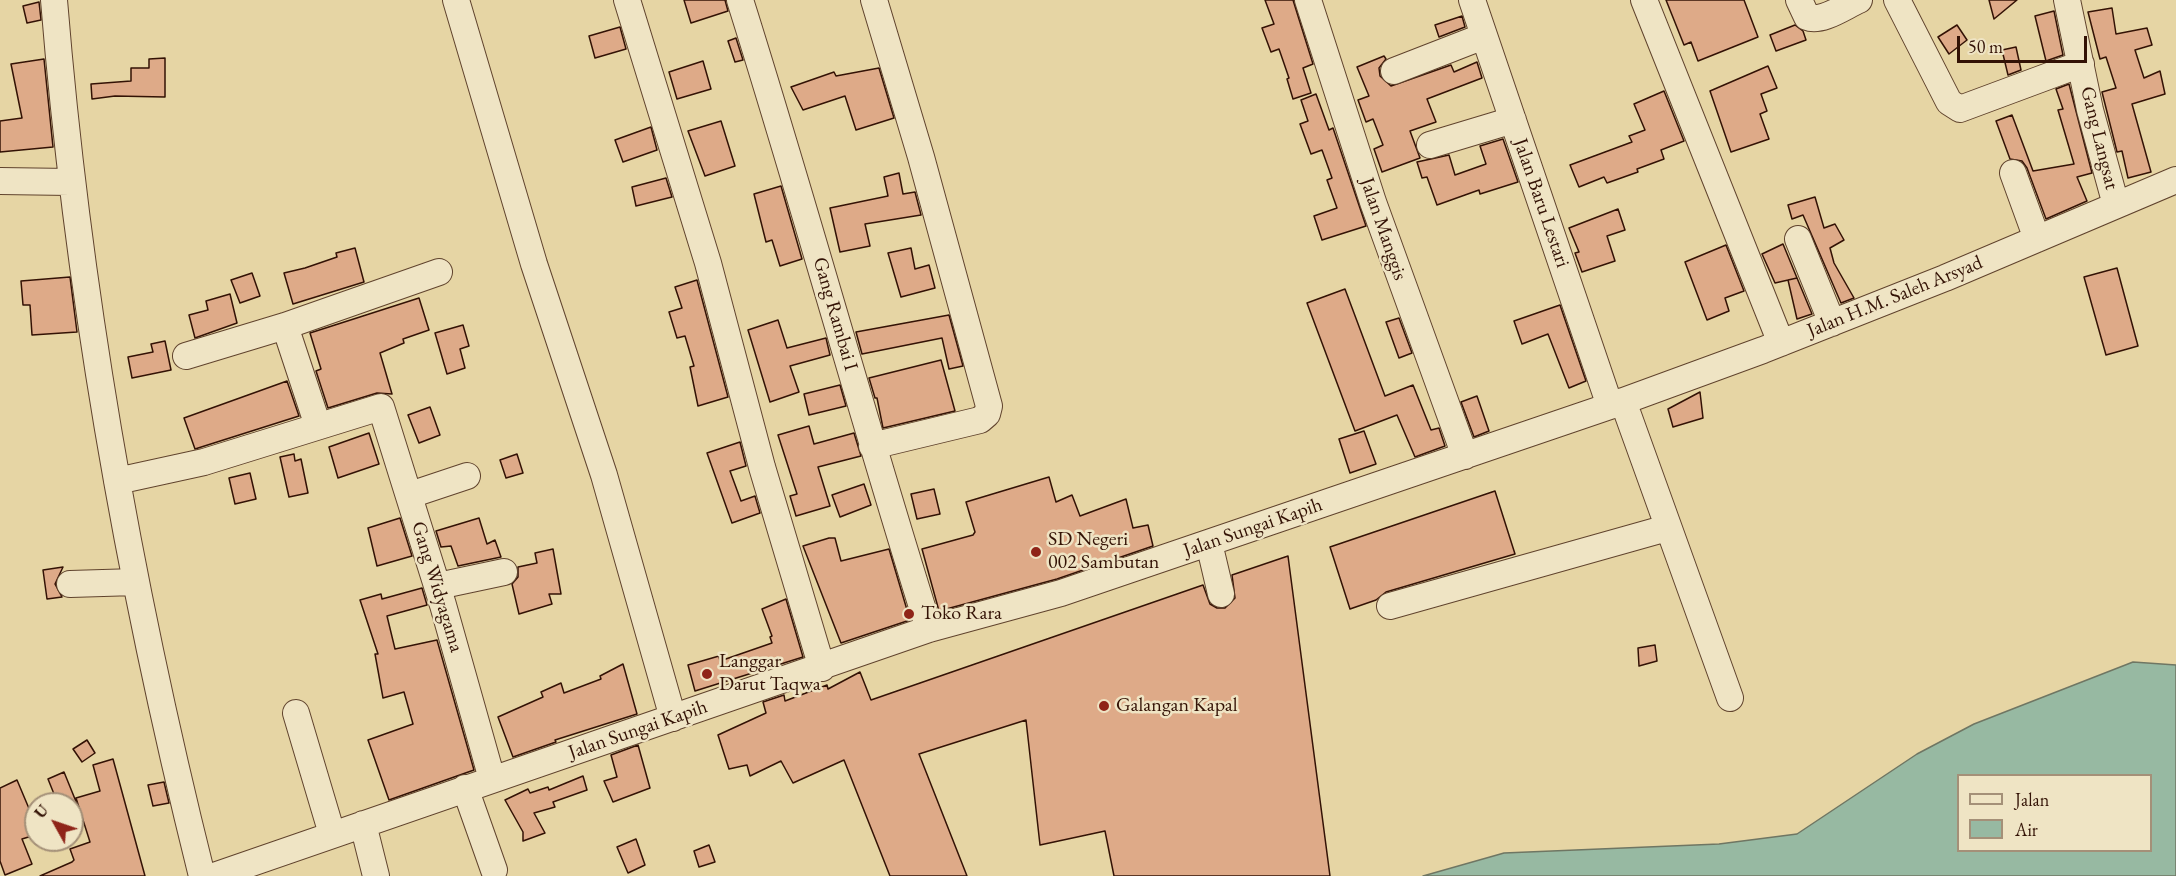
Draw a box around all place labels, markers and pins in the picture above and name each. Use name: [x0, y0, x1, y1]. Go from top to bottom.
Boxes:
place label: SD Negeri 002 Sambutan: [1048, 528, 1159, 575]
marker: SD Negeri 002 Sambutan: [1029, 545, 1043, 559]
place label: Toko Rara: [921, 602, 1002, 626]
marker: Toko Rara: [902, 607, 916, 621]
place label: Langgar Darut Taqwa: [719, 650, 821, 697]
marker: Langgar Darut Taqwa: [700, 667, 714, 681]
place label: Galangan Kapal: [1116, 694, 1237, 718]
marker: Galangan Kapal: [1097, 699, 1111, 713]

